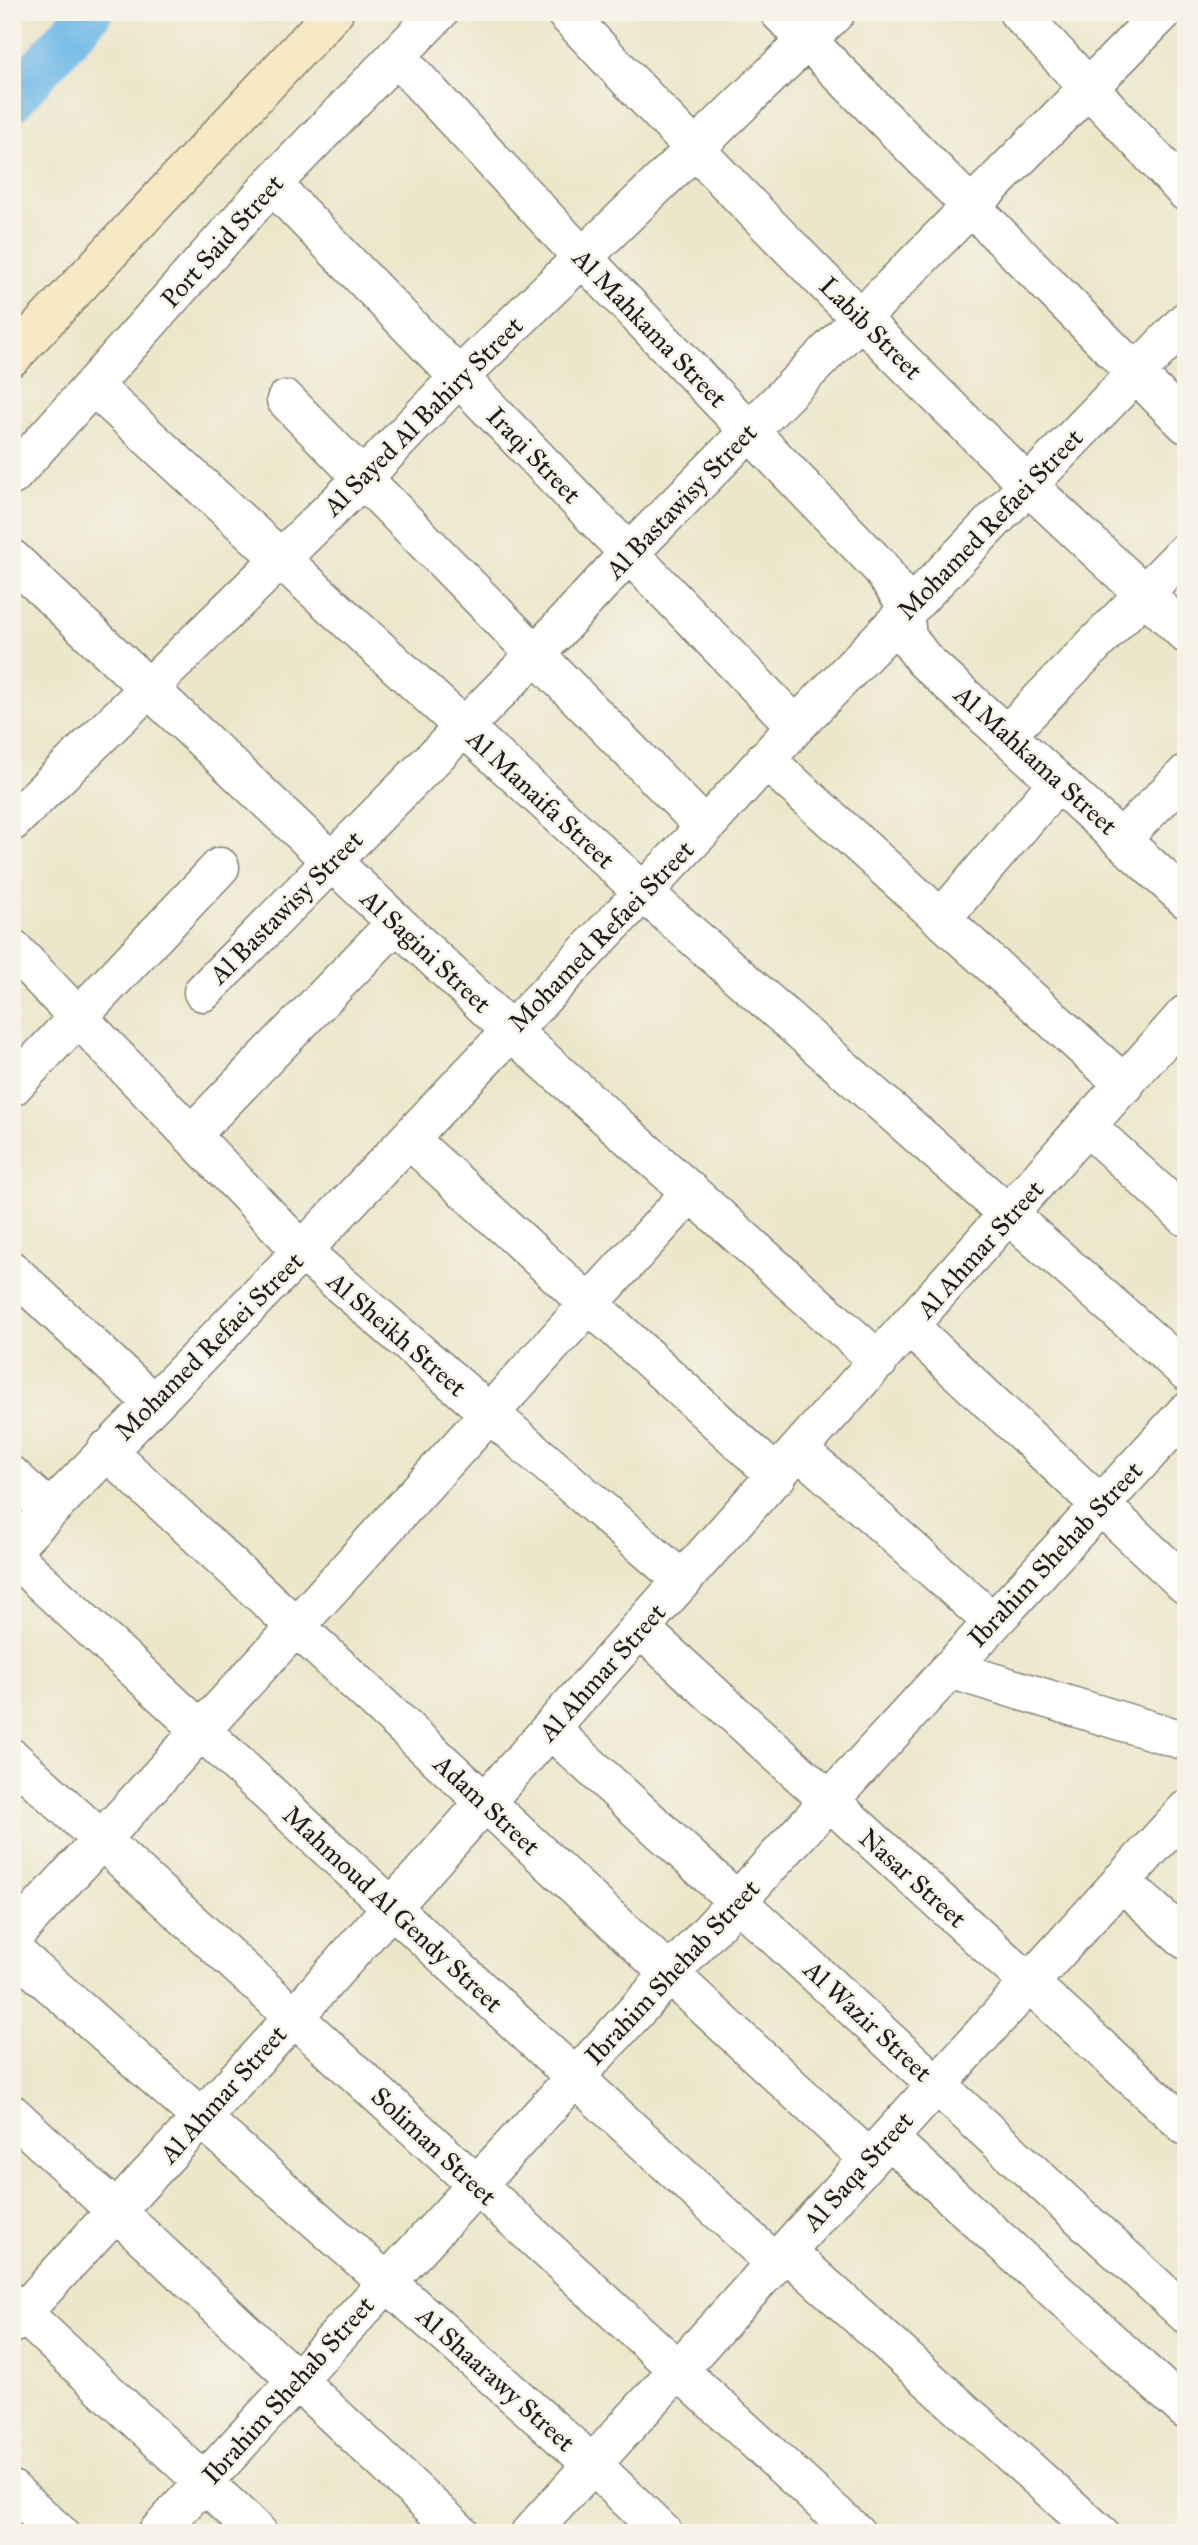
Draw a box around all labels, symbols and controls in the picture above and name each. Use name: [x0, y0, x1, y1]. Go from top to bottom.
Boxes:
street label: Port Said Street: [154, 168, 290, 314]
street label: Al Mahkama Street: [565, 241, 734, 414]
street label: Labib Street: [813, 270, 929, 386]
street label: Al Sayed Al Bahiry Street: [316, 310, 529, 523]
street label: Iraqi Street: [480, 400, 588, 510]
street label: Al Bastawisy Street: [598, 417, 763, 586]
street label: Mohamed Refaei Street: [891, 422, 1089, 626]
street label: Al Mahkama Street: [947, 678, 1124, 842]
street label: Al Manaifa Street: [460, 722, 621, 876]
street label: Al Bastawisy Street: [202, 824, 369, 991]
street label: Mohamed Refaei Street: [502, 834, 700, 1038]
street label: Al Sagini Street: [353, 882, 498, 1020]
street label: Al Ahmar Street: [909, 1173, 1050, 1325]
street label: Mohamed Refaei Street: [108, 1245, 310, 1447]
street label: Al Sheikh Street: [320, 1264, 473, 1403]
street label: Ibrahim Shehab Street: [961, 1455, 1149, 1653]
street label: Al Ahmar Street: [531, 1596, 672, 1748]
street label: Adam Street: [427, 1747, 547, 1862]
street label: Mahmoud Al Gendy Street: [276, 1799, 510, 2019]
street label: Nasar Street: [853, 1822, 973, 1934]
street label: Ibrahim Shehab Street: [578, 1873, 766, 2071]
street label: Al Wazir Street: [797, 1953, 939, 2089]
street label: Al Ahmar Street: [152, 2018, 293, 2170]
street label: Soliman Street: [365, 2080, 503, 2212]
street label: Al Saqa Street: [795, 2105, 920, 2238]
street label: Ibrahim Shehab Street: [195, 2289, 381, 2491]
street label: Al Shaarawy Street: [410, 2299, 582, 2458]

